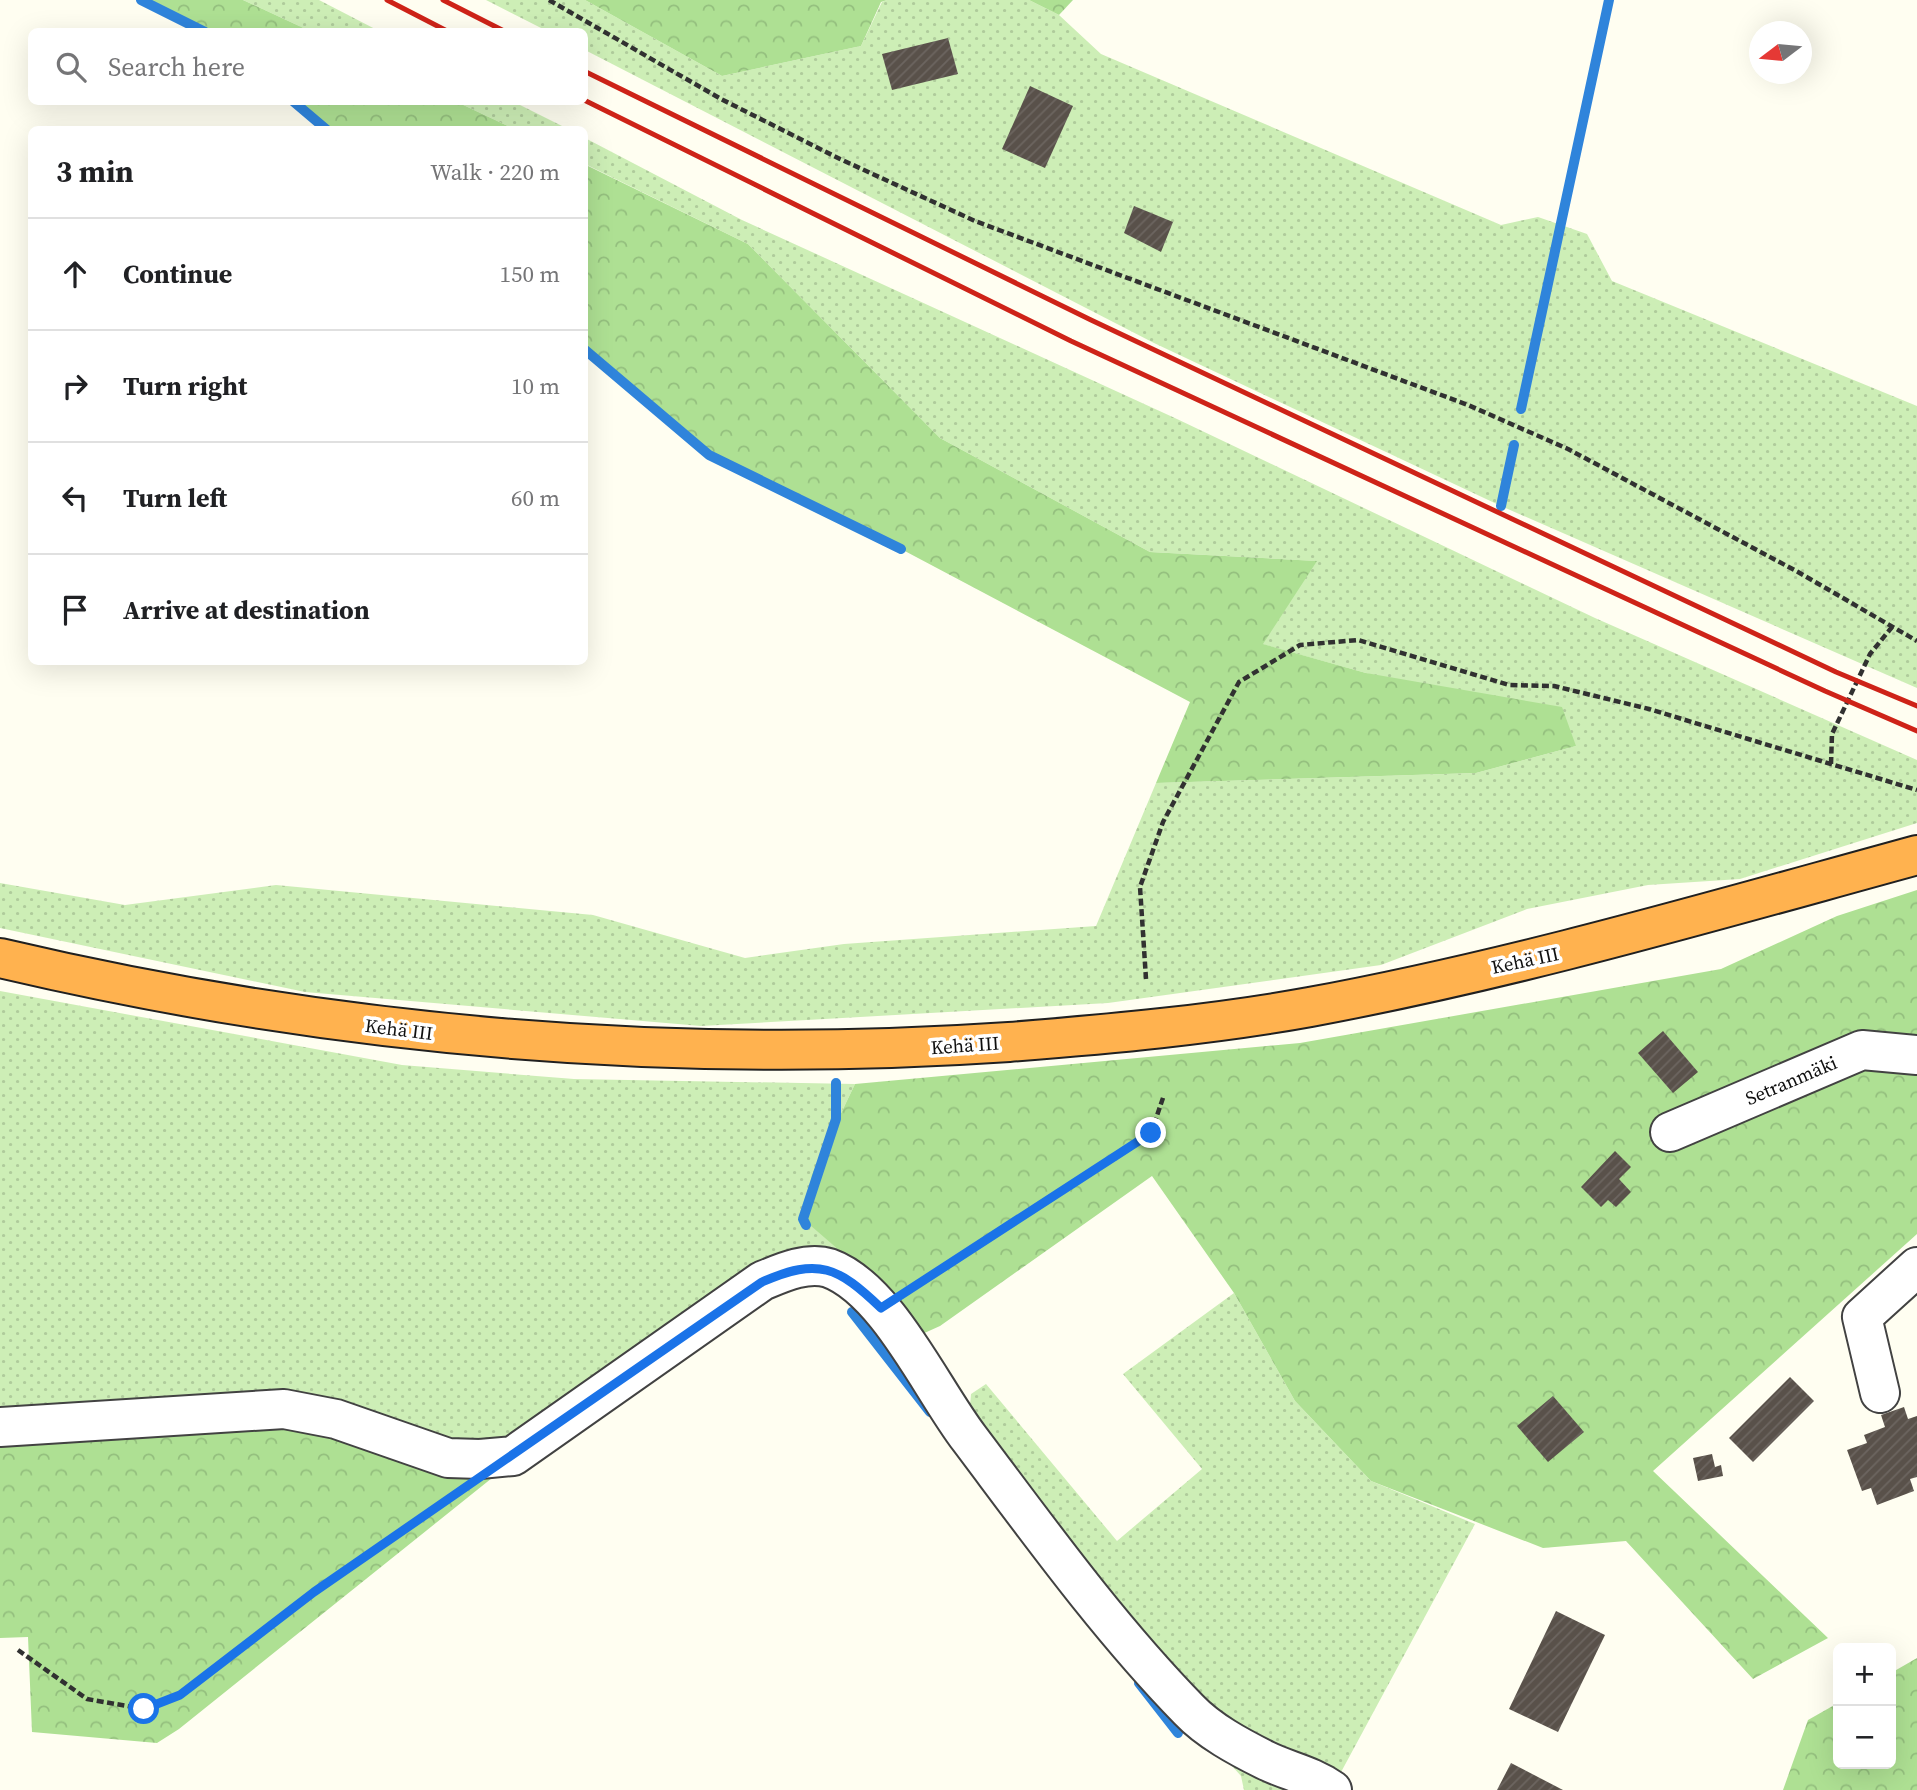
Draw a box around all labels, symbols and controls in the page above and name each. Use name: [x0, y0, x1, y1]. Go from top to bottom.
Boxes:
north arrow: [1749, 21, 1812, 84]
search box: [28, 28, 588, 105]
icon: search: [52, 48, 90, 86]
text: Search here: [108, 49, 245, 85]
text: 3 min: [56, 151, 134, 192]
text: Walk · 220 m: [430, 156, 560, 188]
icon: ahead: [56, 255, 94, 293]
text: Continue: [123, 256, 232, 292]
text: 150 m: [499, 258, 560, 290]
icon: right: [56, 367, 94, 405]
text: Turn right: [123, 368, 247, 404]
text: 10 m: [511, 370, 560, 402]
icon: left: [56, 479, 94, 517]
text: Turn left: [123, 480, 227, 516]
text: 60 m: [511, 482, 560, 514]
icon: arrive: [56, 591, 94, 629]
text: Arrive at destination: [123, 592, 370, 628]
street label: Kehä III: [1489, 940, 1561, 980]
street label: Kehä III: [363, 1012, 435, 1046]
street label: Kehä III: [930, 1030, 1000, 1060]
street label: Setranmäki: [1741, 1049, 1841, 1111]
route end: [1135, 1117, 1166, 1148]
map controls: [1833, 1643, 1896, 1769]
button: +: [1833, 1643, 1896, 1706]
route start: [128, 1693, 159, 1724]
button: −: [1833, 1706, 1896, 1769]

